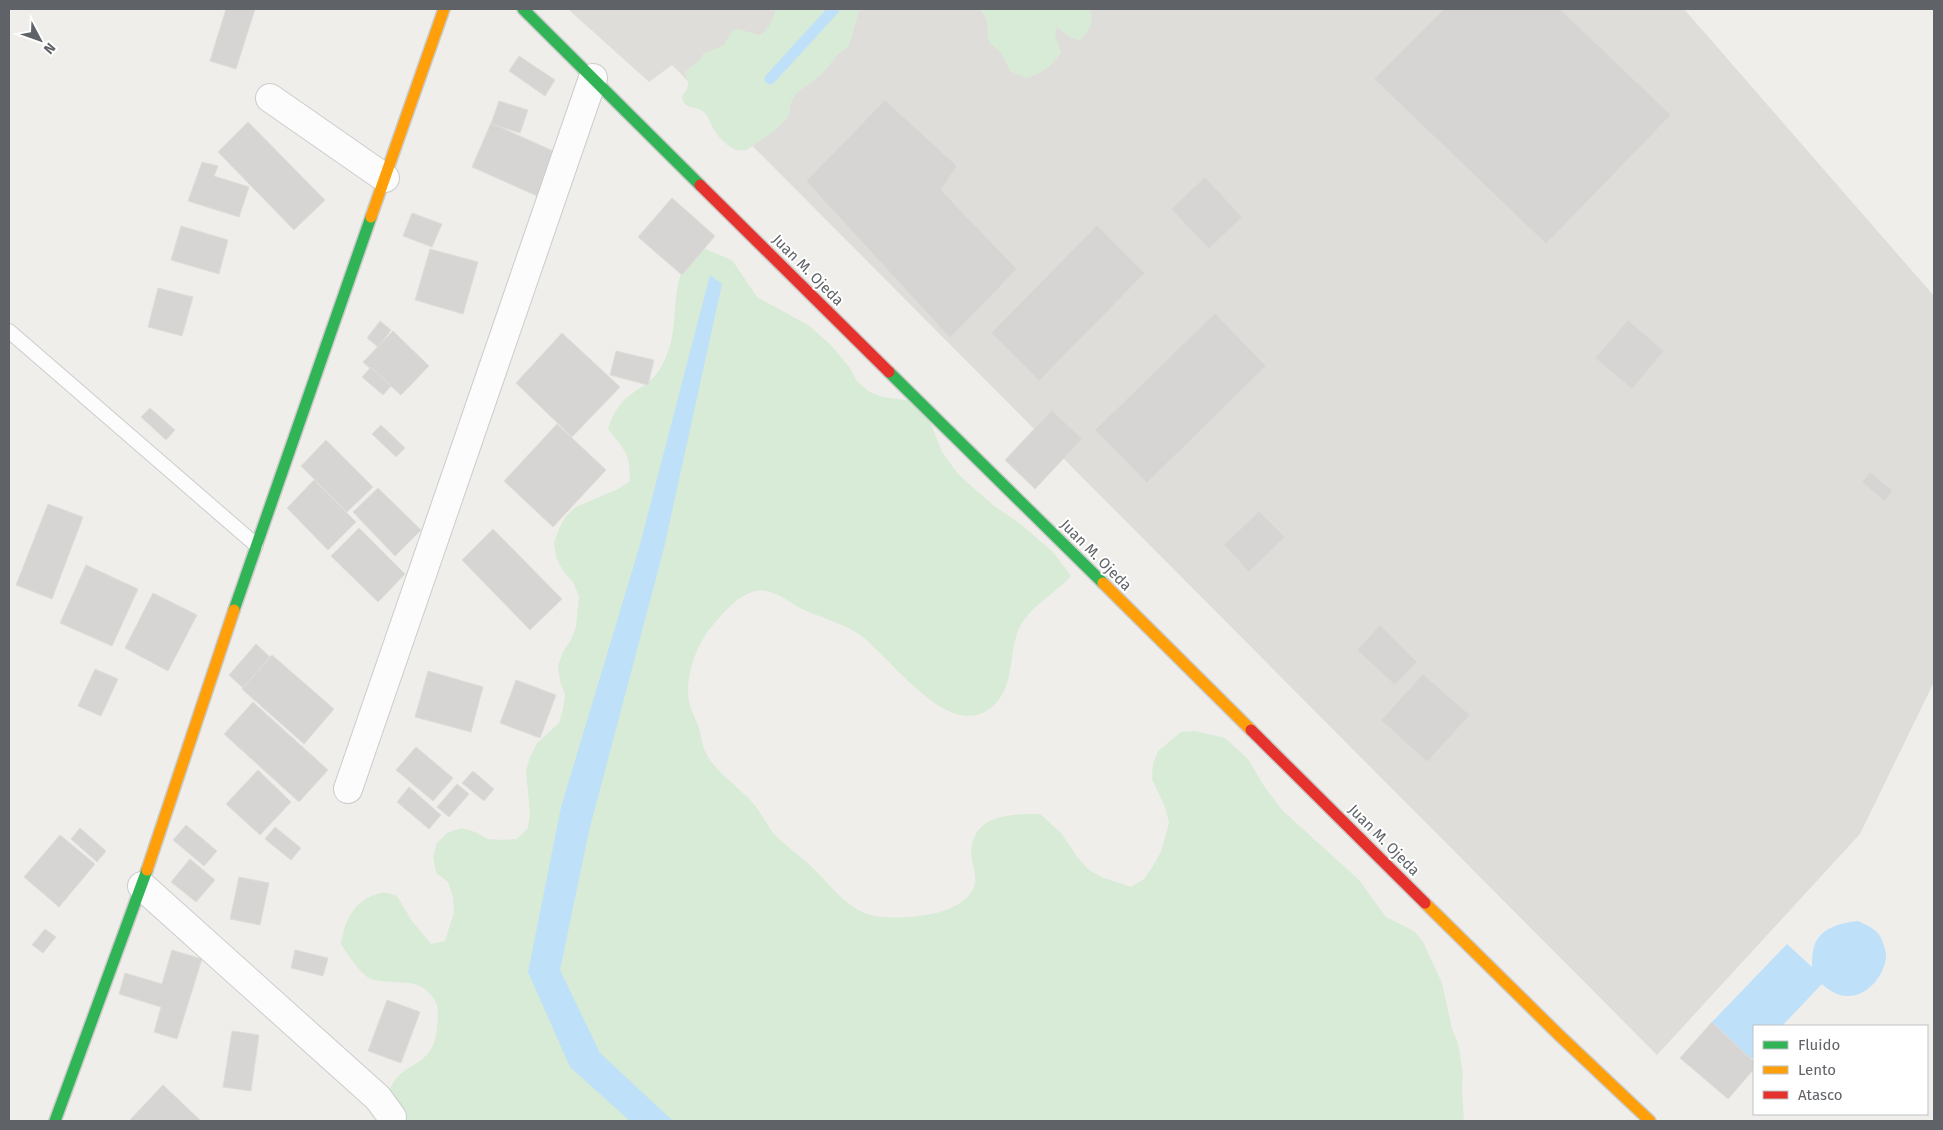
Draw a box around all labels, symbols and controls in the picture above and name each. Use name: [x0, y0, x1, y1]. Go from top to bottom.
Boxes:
north arrow: [15, 15, 65, 65]
text: N: [40, 39, 59, 57]
street label: Juan M. Ojeda: [769, 231, 847, 309]
street label: Juan M. Ojeda: [1057, 516, 1135, 594]
street label: Juan M. Ojeda: [1345, 801, 1423, 879]
legend: [1753, 1025, 1928, 1115]
text: Fluido: [1798, 1036, 1840, 1054]
text: Lento: [1798, 1061, 1836, 1079]
text: Atasco: [1798, 1086, 1843, 1104]

